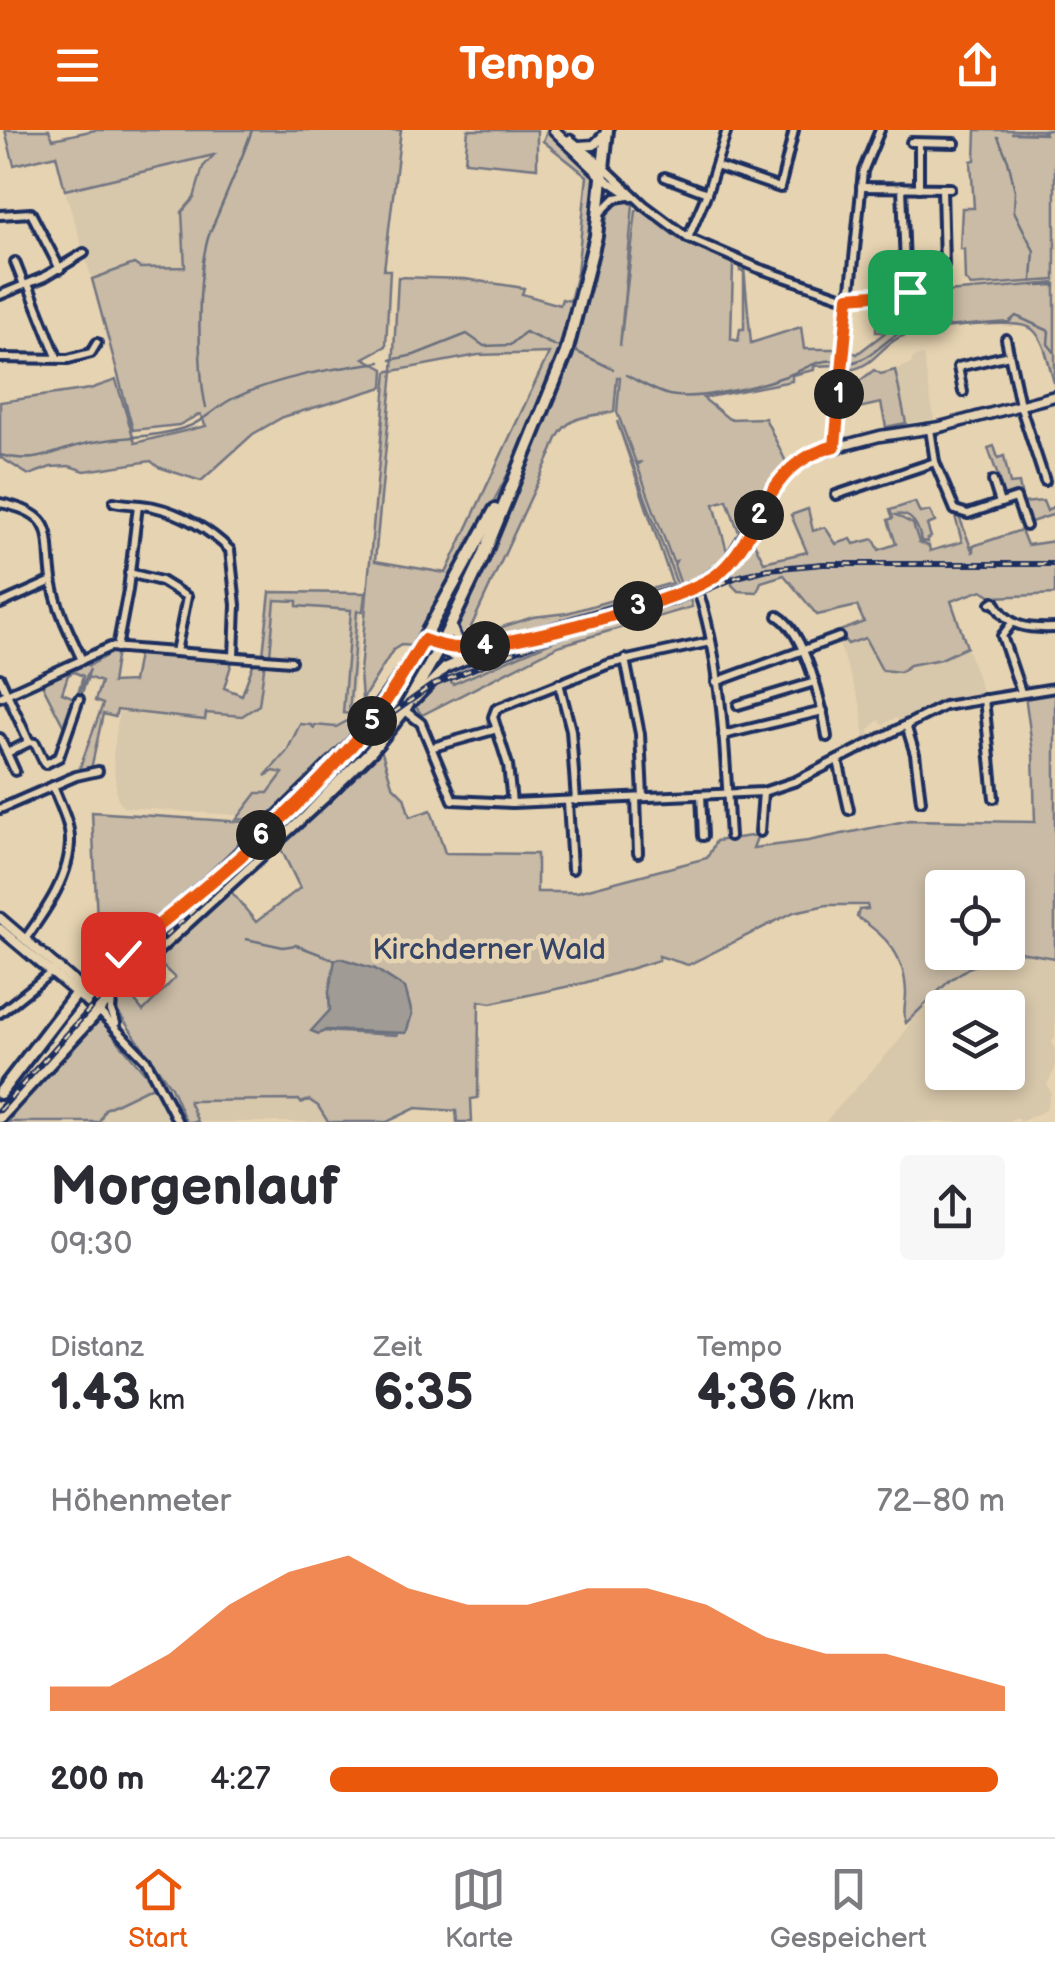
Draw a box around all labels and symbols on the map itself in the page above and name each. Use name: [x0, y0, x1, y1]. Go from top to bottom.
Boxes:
pin: [868, 250, 953, 335]
pin: 1: [814, 369, 864, 419]
pin: 2: [734, 490, 784, 540]
pin: 3: [613, 581, 663, 631]
pin: 4: [460, 621, 510, 671]
pin: 5: [347, 696, 397, 746]
pin: 6: [236, 810, 286, 860]
pin: [81, 912, 166, 997]
park label: Kirchderner Wald: [372, 932, 606, 968]

